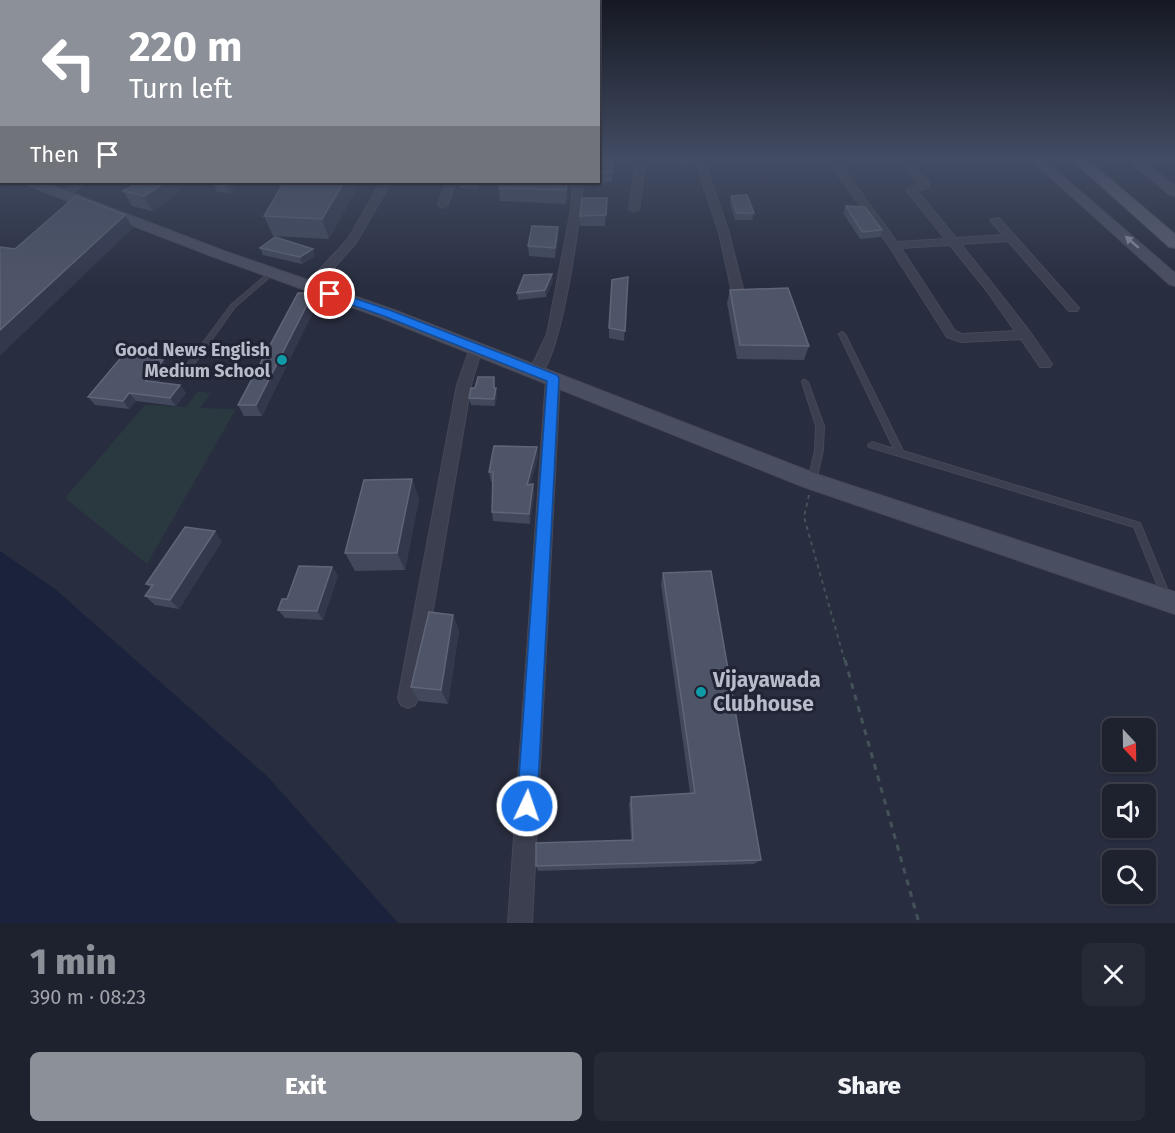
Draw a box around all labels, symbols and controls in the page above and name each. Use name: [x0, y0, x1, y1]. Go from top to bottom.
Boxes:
text: 220 m: [129, 22, 242, 72]
icon: left: [30, 24, 108, 102]
text: Turn left: [129, 73, 232, 105]
icon: arrive: [91, 138, 124, 171]
text: Then: [30, 141, 79, 168]
one-way arrow: [1125, 236, 1140, 249]
pin: [304, 268, 355, 319]
icon: arrive: [313, 277, 346, 310]
place label: Good News English Medium School: [115, 339, 271, 382]
marker: Good News English Medium School: [275, 353, 289, 367]
place label: Vijayawada Clubhouse: [712, 667, 821, 717]
marker: Vijayawada Clubhouse: [694, 685, 708, 699]
north arrow: [1102, 718, 1156, 772]
map controls: [1102, 718, 1156, 904]
position arrow: [495, 774, 559, 838]
button: sound: [1102, 784, 1156, 838]
button: search: [1102, 850, 1156, 904]
text: 1 min: [30, 940, 116, 984]
button: close: [1082, 943, 1145, 1006]
text: 390 m · 08:23: [30, 985, 146, 1009]
button: Exit: [30, 1052, 582, 1121]
button: Share: [594, 1052, 1145, 1121]

